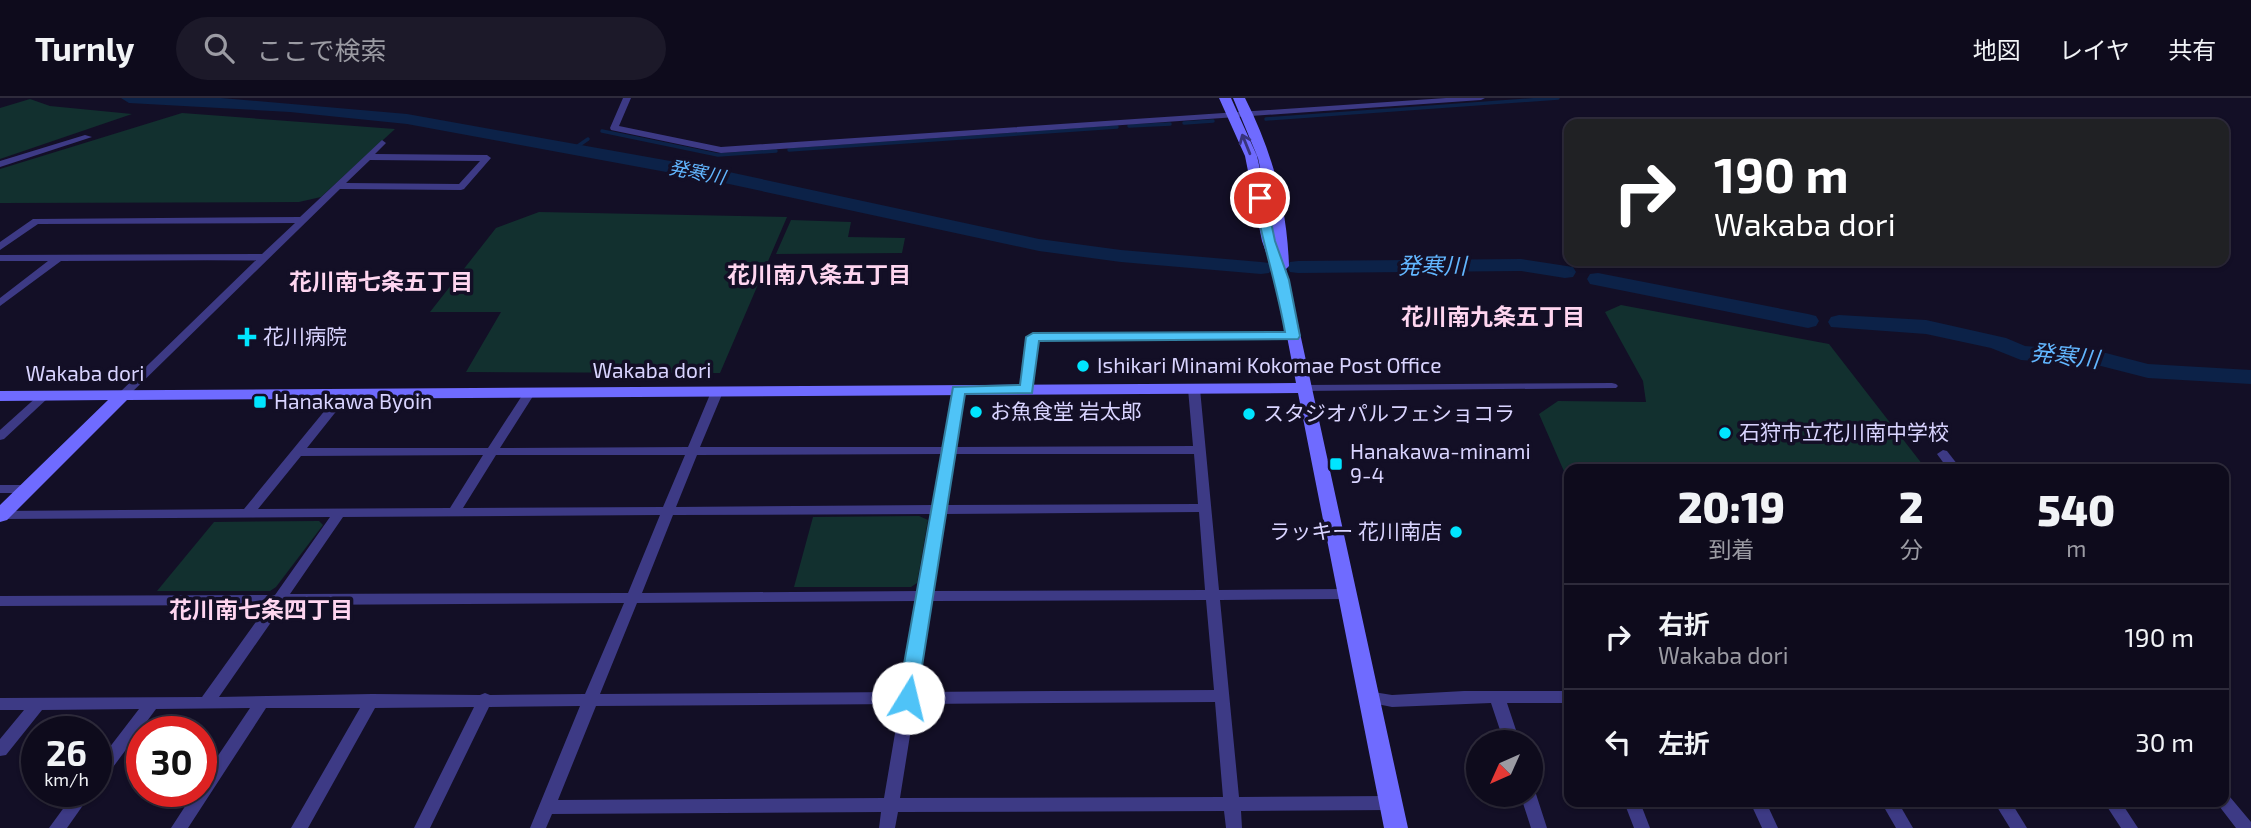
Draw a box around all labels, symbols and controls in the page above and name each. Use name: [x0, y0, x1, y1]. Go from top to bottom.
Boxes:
search box: [176, 17, 666, 80]
text: Turnly: [35, 28, 134, 68]
icon: search: [200, 29, 238, 67]
text: ここで検索: [256, 34, 386, 65]
text: 地図: [1973, 35, 2021, 64]
text: レイヤ: [2059, 35, 2130, 64]
text: 共有: [2168, 35, 2216, 64]
one-way arrow: [1238, 133, 1251, 155]
text: 190 m: [1714, 144, 1849, 203]
icon: right: [1599, 147, 1690, 238]
water label: 発寒川: [667, 155, 729, 189]
pin: [1230, 168, 1290, 228]
icon: arrive: [1241, 179, 1279, 217]
text: Wakaba dori: [1714, 204, 1896, 242]
water label: 発寒川: [1398, 251, 1470, 279]
district label: 花川南八条五丁目: [727, 260, 911, 288]
district label: 花川南七条五丁目: [289, 267, 473, 295]
district label: 花川南九条五丁目: [1401, 302, 1585, 330]
place label: 花川病院: [263, 323, 347, 348]
marker: 花川病院: [237, 327, 257, 347]
water label: 発寒川: [2029, 337, 2104, 373]
place label: Ishikari Minami Kokomae Post Office: [1097, 352, 1441, 377]
street label: Wakaba dori: [592, 357, 712, 382]
marker: Ishikari Minami Kokomae Post Office: [1075, 358, 1091, 374]
street label: Wakaba dori: [25, 360, 145, 385]
place label: Hanakawa Byoin: [274, 388, 432, 413]
marker: Hanakawa Byoin: [252, 394, 268, 410]
place label: お魚食堂 岩太郎: [990, 398, 1142, 423]
place label: スタジオパルフェショコラ: [1263, 400, 1515, 425]
marker: お魚食堂 岩太郎: [968, 404, 984, 420]
marker: スタジオパルフェショコラ: [1241, 406, 1257, 422]
place label: 石狩市立花川南中学校: [1739, 419, 1949, 444]
marker: 石狩市立花川南中学校: [1717, 425, 1733, 441]
place label: Hanakawa-minami 9-4: [1350, 438, 1531, 487]
marker: Hanakawa-minami 9-4: [1328, 456, 1344, 472]
text: 20:19: [1678, 481, 1785, 531]
text: 2: [1899, 481, 1924, 531]
text: 540: [2037, 484, 2115, 534]
place label: ラッキー 花川南店: [1269, 518, 1442, 543]
marker: ラッキー 花川南店: [1448, 524, 1464, 540]
text: m: [2066, 534, 2086, 562]
text: 到着: [1708, 535, 1754, 563]
text: 分: [1900, 535, 1923, 563]
district label: 花川南七条四丁目: [169, 595, 353, 623]
text: 右折: [1658, 608, 1710, 639]
icon: right: [1599, 618, 1637, 656]
text: 190 m: [2125, 621, 2194, 652]
text: Wakaba dori: [1658, 641, 1789, 669]
position arrow: [871, 661, 945, 735]
speed limit sign: 30: [126, 716, 217, 807]
icon: left: [1599, 723, 1637, 761]
text: 30 m: [2135, 726, 2194, 757]
text: 左折: [1658, 727, 1710, 758]
north arrow: [1466, 730, 1544, 807]
map controls: [1466, 730, 1543, 807]
text: 26: [46, 731, 87, 773]
text: km/h: [44, 768, 89, 790]

